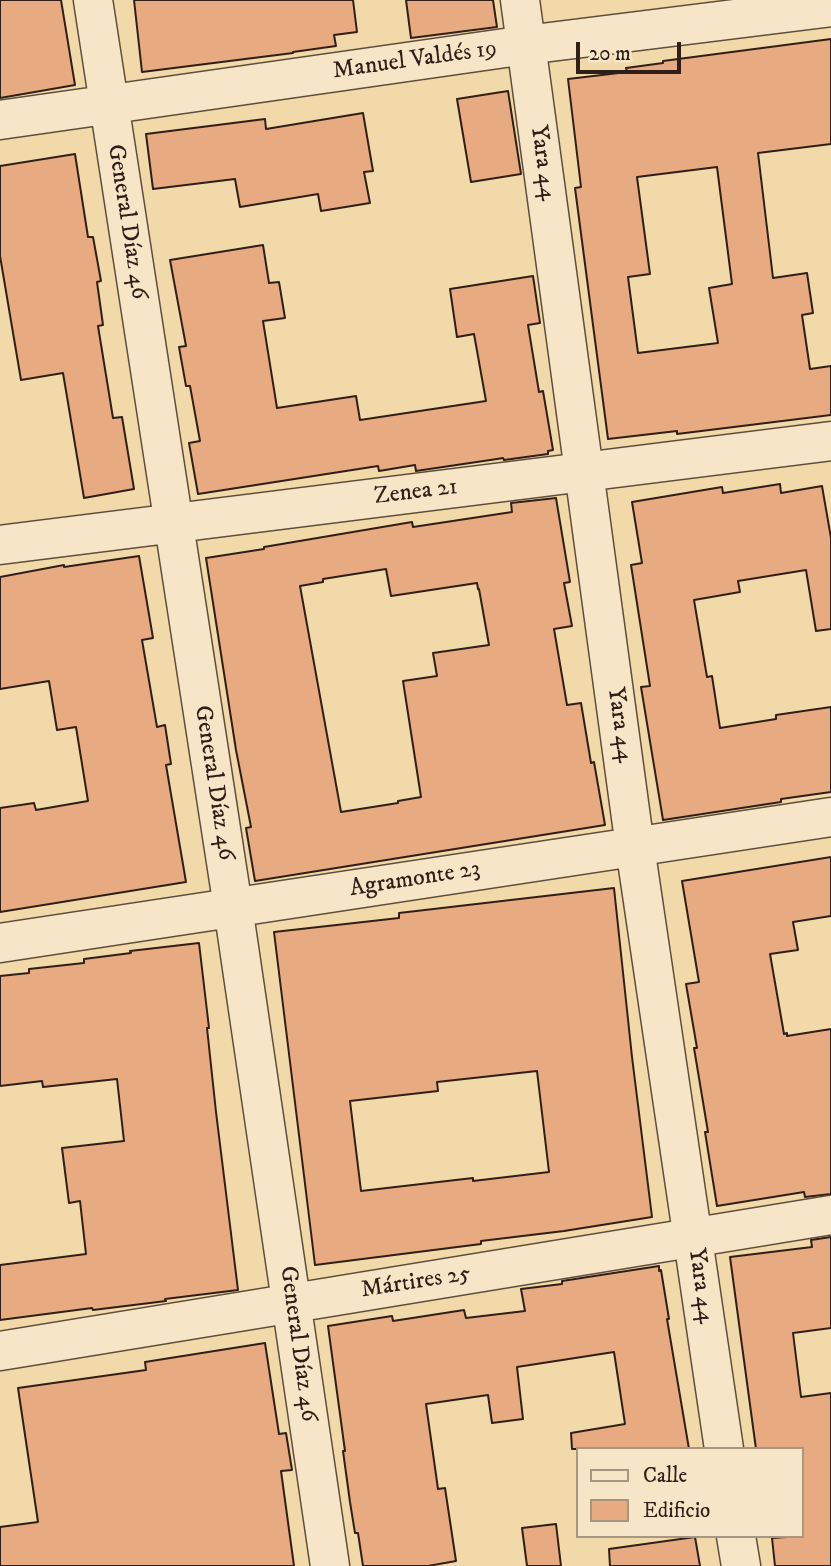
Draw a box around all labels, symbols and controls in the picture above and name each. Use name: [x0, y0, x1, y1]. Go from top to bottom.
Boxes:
scale bar: [579, 28, 684, 72]
street label: Manuel Valdés 19: [331, 35, 499, 87]
text: 20 m: [589, 41, 631, 67]
street label: Yara 44: [522, 124, 562, 202]
street label: General Díaz 46: [100, 142, 152, 302]
street label: Zenea 21: [373, 474, 459, 512]
street label: Yara 44: [599, 686, 639, 764]
street label: General Díaz 46: [187, 703, 239, 863]
street label: Agramonte 23: [348, 855, 482, 905]
street label: Yara 44: [680, 1247, 720, 1325]
street label: Mártires 25: [359, 1260, 473, 1306]
street label: General Díaz 46: [272, 1264, 322, 1424]
legend: [576, 1447, 803, 1538]
text: Calle: [643, 1463, 687, 1489]
text: Edificio: [643, 1498, 710, 1524]

